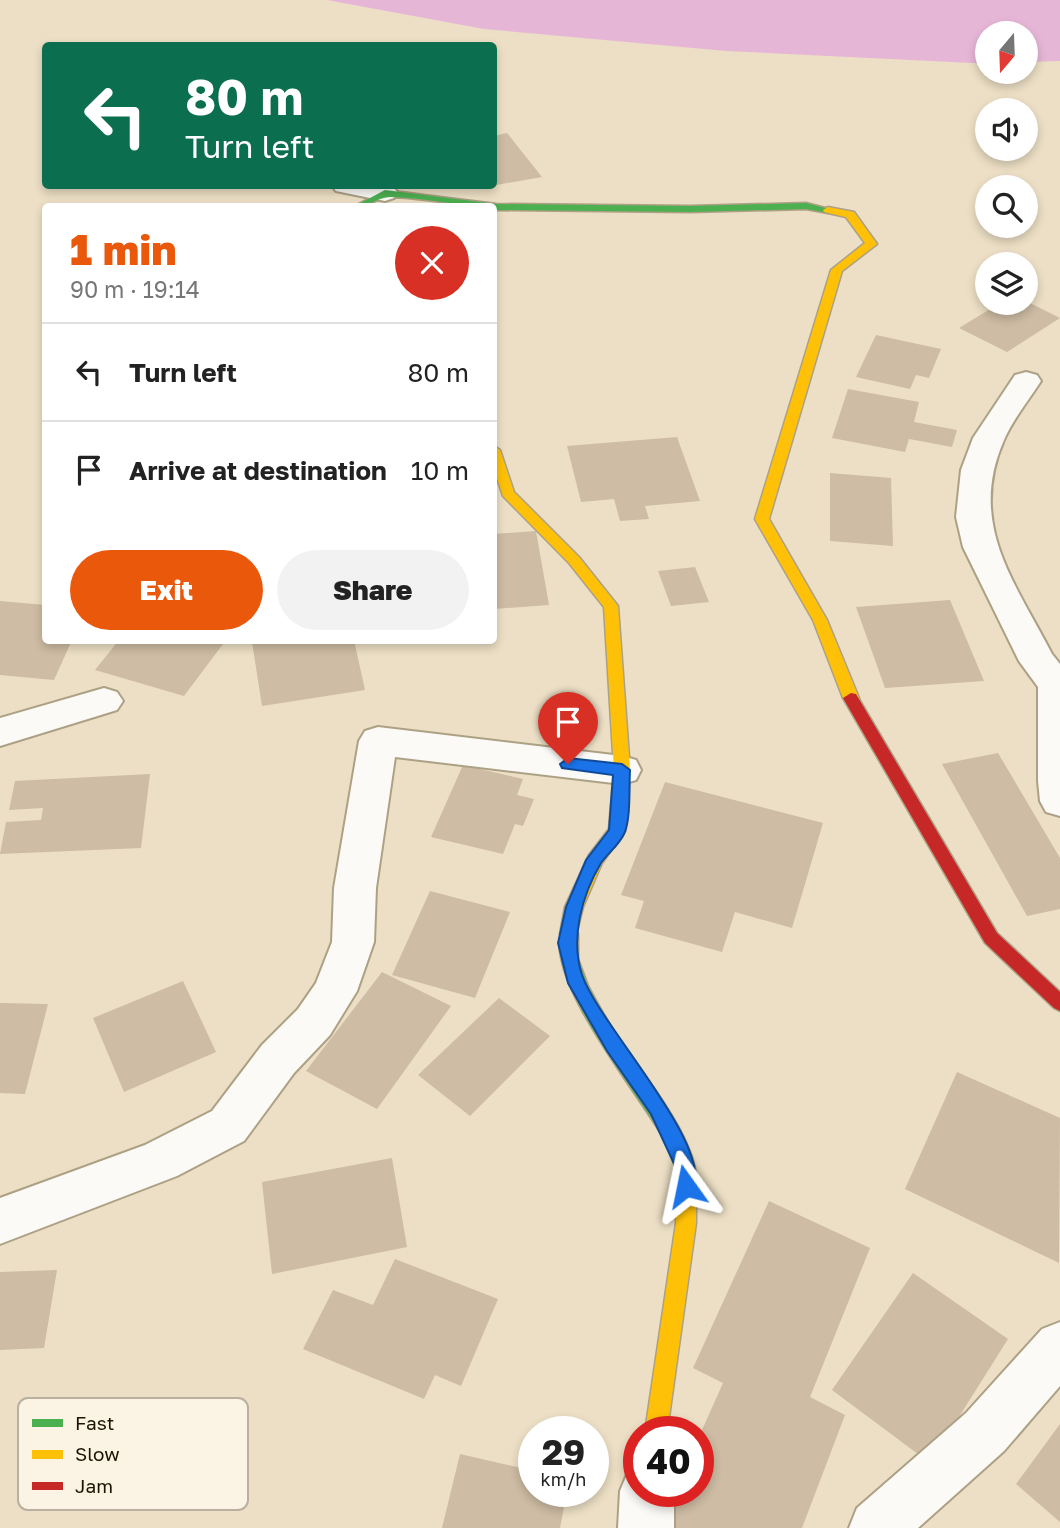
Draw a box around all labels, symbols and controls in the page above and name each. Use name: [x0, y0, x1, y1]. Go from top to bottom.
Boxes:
north arrow: [975, 21, 1038, 84]
map controls: [975, 21, 1038, 315]
text: 80 m: [185, 67, 303, 126]
icon: left: [70, 70, 161, 161]
button: sound: [975, 98, 1038, 161]
text: Turn left: [185, 127, 314, 165]
button: search: [975, 175, 1038, 238]
text: 1 min: [70, 224, 177, 274]
button: close: [395, 226, 469, 300]
button: layers: [975, 252, 1038, 315]
text: 90 m · 19:14: [70, 275, 200, 303]
icon: left: [70, 353, 108, 391]
text: Turn left: [129, 357, 237, 388]
text: 80 m: [408, 357, 469, 388]
icon: arrive: [70, 451, 108, 489]
text: Arrive at destination: [129, 455, 387, 486]
text: 10 m: [411, 455, 469, 486]
button: Exit: [70, 550, 263, 630]
button: Share: [277, 550, 469, 630]
pin: [538, 692, 598, 764]
icon: arrive: [549, 703, 587, 741]
position arrow: [649, 1149, 723, 1223]
legend: [18, 1398, 248, 1510]
text: Fast: [75, 1411, 114, 1434]
speed limit sign: 40: [623, 1416, 714, 1507]
text: 29: [542, 1431, 585, 1473]
text: Slow: [75, 1442, 120, 1465]
text: km/h: [541, 1468, 586, 1490]
text: Jam: [75, 1474, 113, 1497]

